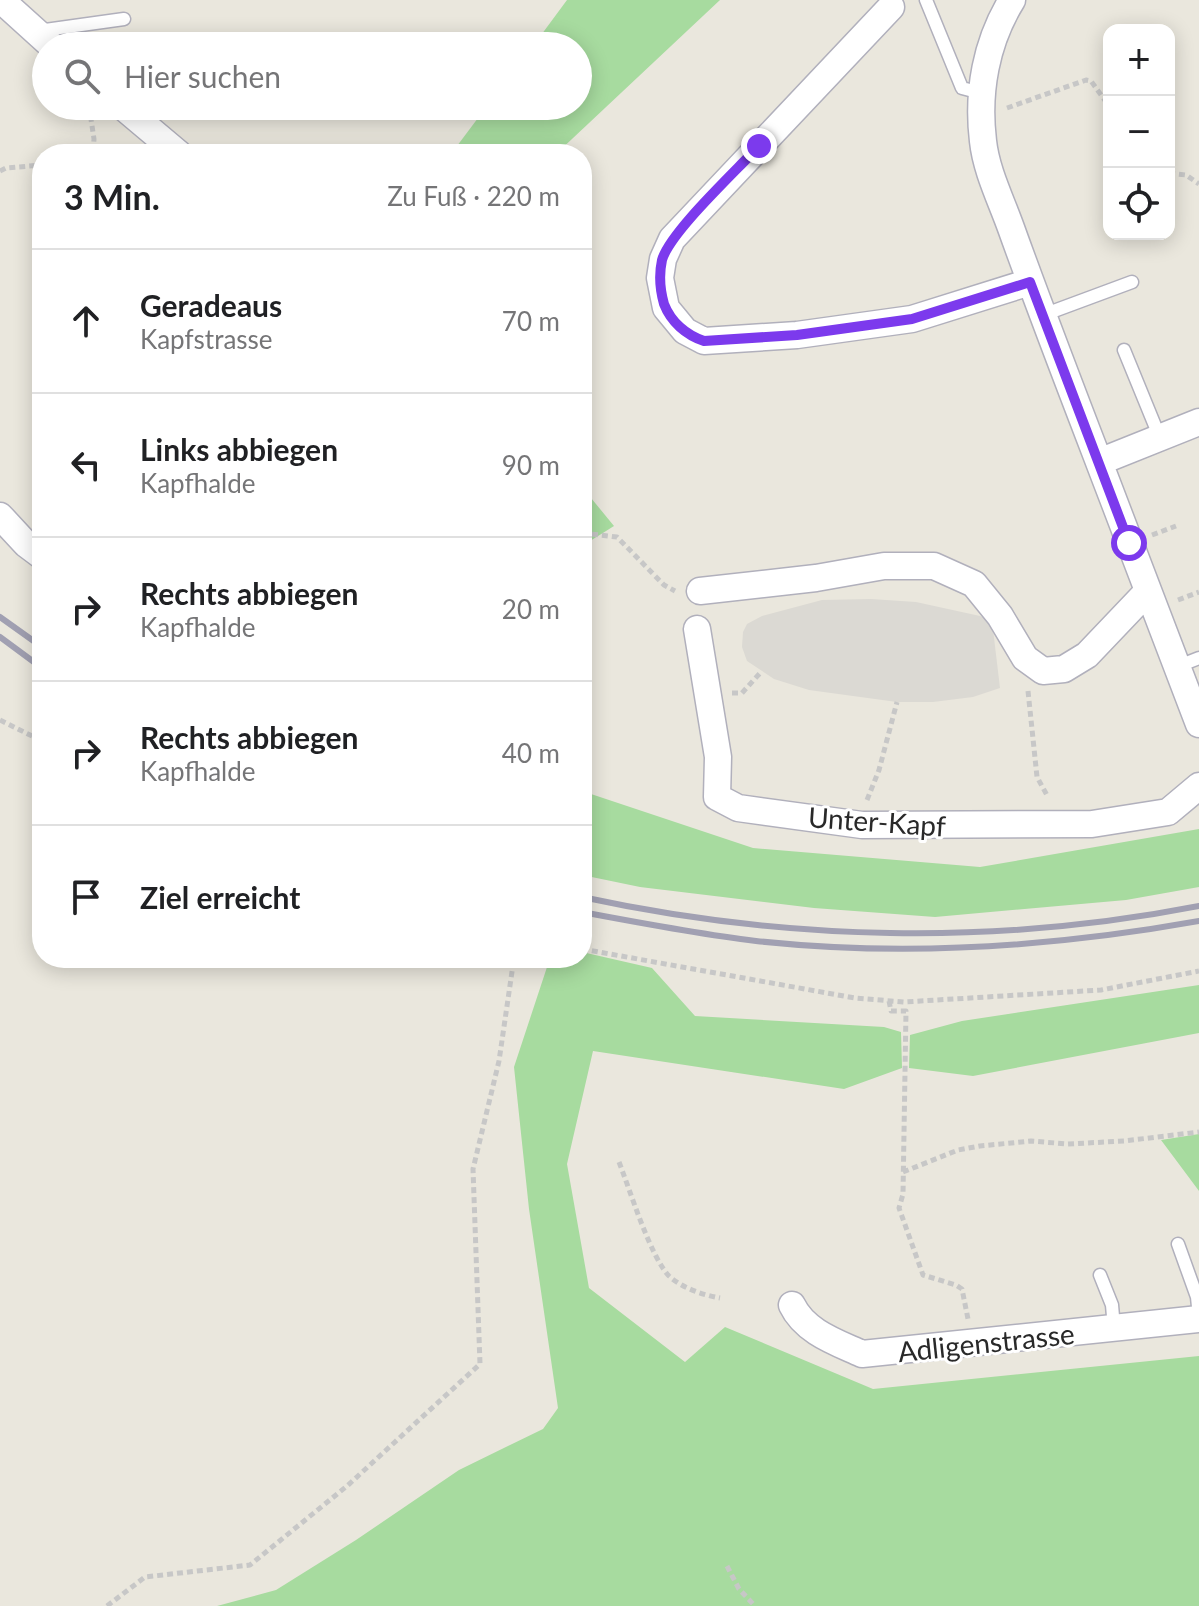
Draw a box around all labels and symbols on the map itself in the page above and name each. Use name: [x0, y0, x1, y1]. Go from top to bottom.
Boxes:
route end: [741, 128, 777, 164]
route start: [1111, 525, 1147, 561]
street label: Unter-Kapf: [807, 799, 947, 843]
street label: Adligenstrasse: [896, 1316, 1076, 1368]

